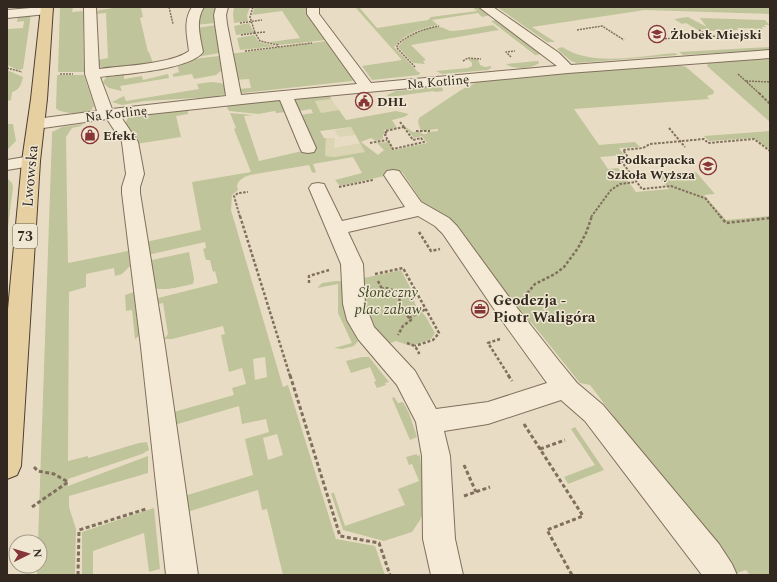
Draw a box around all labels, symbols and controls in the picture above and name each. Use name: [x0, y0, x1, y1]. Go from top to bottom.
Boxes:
school or university icon: Żłobek Miejski: [647, 24, 667, 44]
place label: Żłobek Miejski: [670, 25, 761, 45]
street label: Na Kotlinę: [406, 69, 470, 95]
public building icon: DHL: [354, 91, 374, 111]
place label: DHL: [377, 92, 407, 112]
street label: Na Kotlinę: [84, 100, 148, 128]
shop icon: Efekt: [80, 125, 100, 145]
place label: Efekt: [103, 126, 136, 146]
street label: Lwowska: [16, 143, 45, 208]
place label: Podkarpacka Szkoła Wyższa: [607, 150, 695, 185]
school or university icon: Podkarpacka Szkoła Wyższa: [698, 156, 718, 176]
road number: 73: [13, 224, 37, 248]
park label: Słoneczny plac zabaw: [354, 281, 421, 321]
place label: Geodezja - Piotr Waligóra: [493, 289, 596, 329]
office icon: Geodezja - Piotr Waligóra: [470, 299, 490, 319]
north arrow: [8, 534, 48, 574]
text: N: [29, 548, 46, 558]

